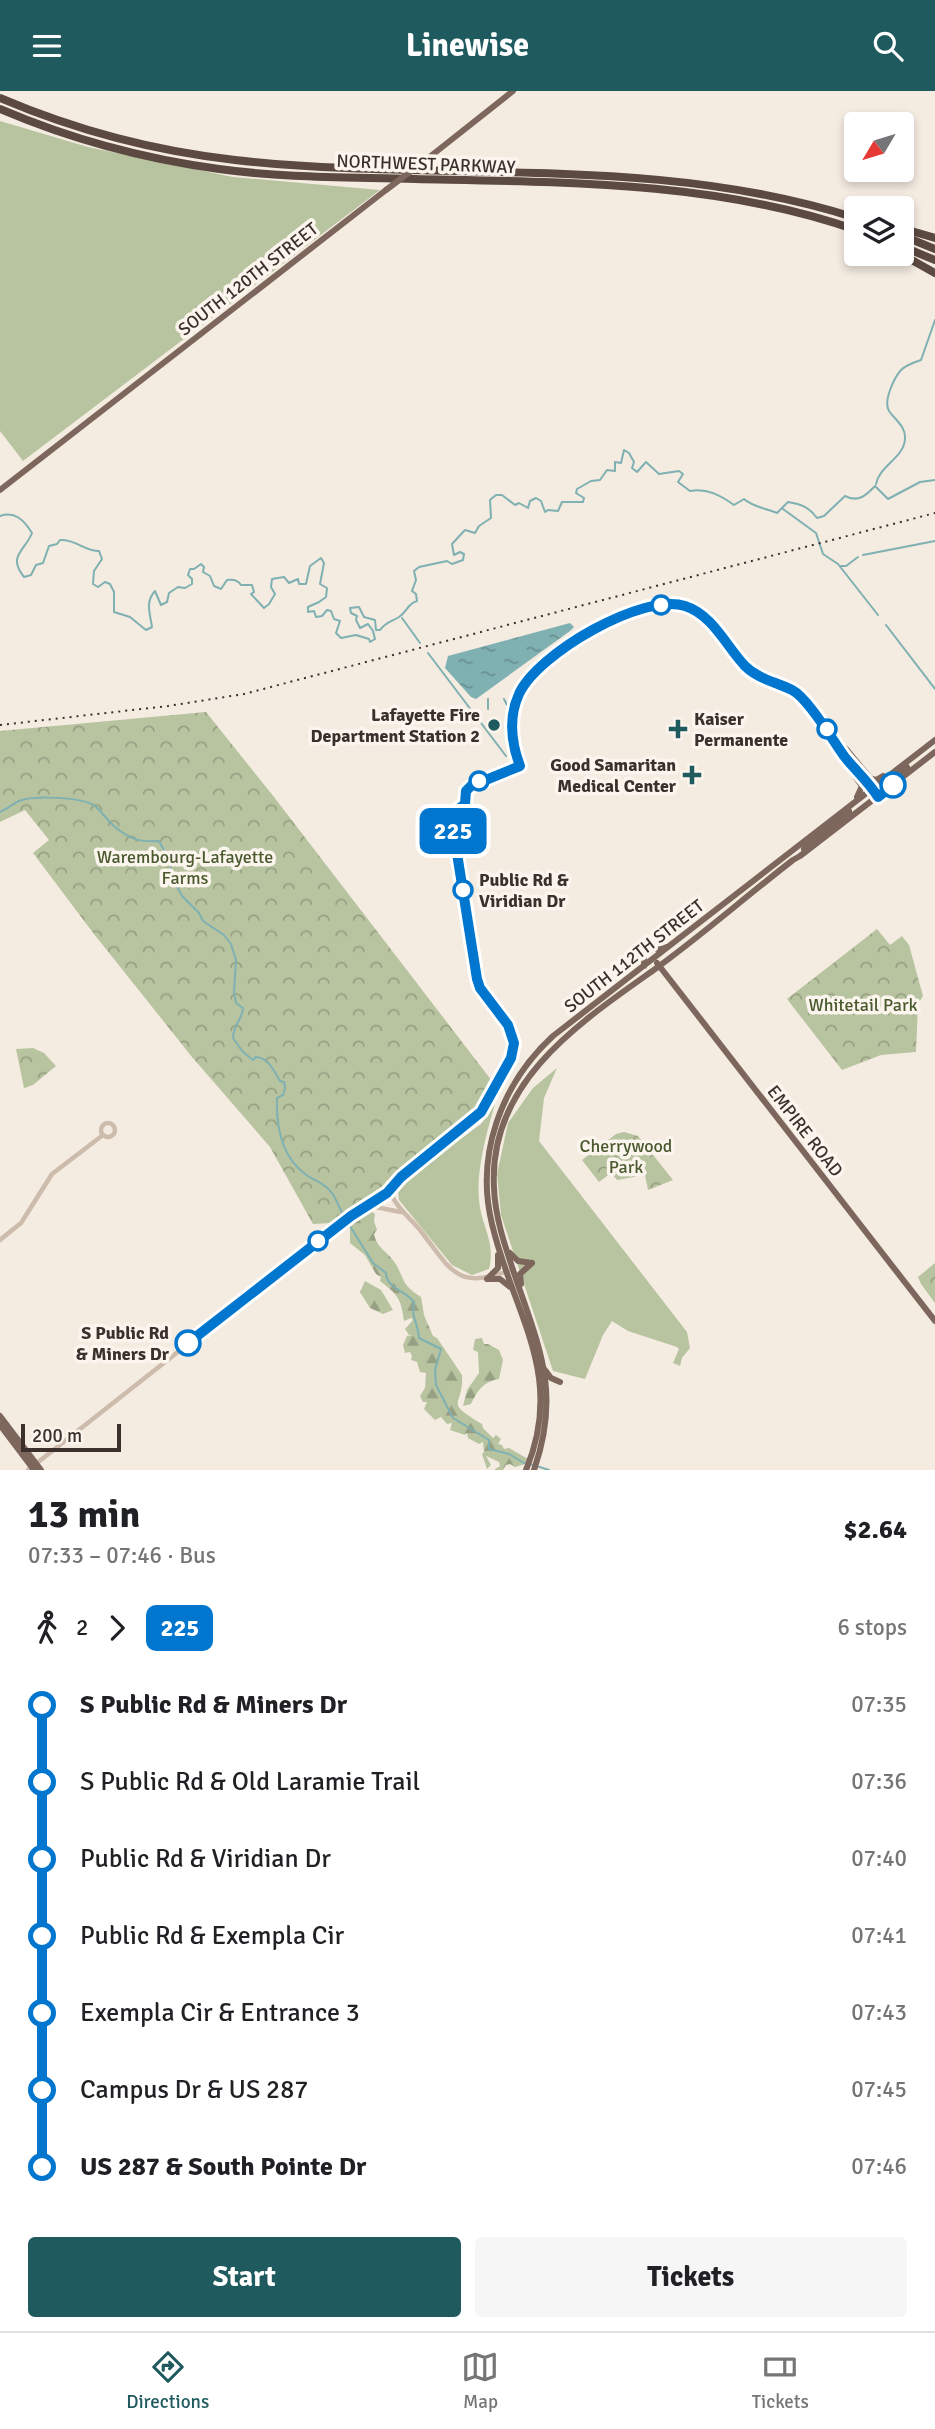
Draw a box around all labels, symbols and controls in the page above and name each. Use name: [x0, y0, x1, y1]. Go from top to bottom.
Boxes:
text: Linewise: [406, 26, 529, 65]
icon: menu: [28, 27, 66, 65]
icon: search: [869, 27, 907, 65]
north arrow: [844, 112, 914, 182]
map controls: [844, 112, 914, 266]
street label: NORTHWEST PARKWAY: [336, 150, 516, 178]
button: layers: [844, 196, 914, 266]
street label: SOUTH 120TH STREET: [174, 218, 322, 340]
unlabelled marker: [651, 595, 671, 615]
place label: Lafayette Fire Department Station 2: [311, 704, 480, 747]
place label: Kaiser Permanente: [694, 708, 788, 751]
marker: Lafayette Fire Department Station 2: [486, 717, 502, 733]
marker: Kaiser Permanente: [668, 719, 688, 739]
unlabelled marker: [817, 719, 837, 739]
place label: Good Samaritan Medical Center: [550, 754, 677, 797]
marker: Good Samaritan Medical Center: [682, 765, 702, 785]
unlabelled marker: [469, 771, 489, 791]
unlabelled marker: [880, 772, 906, 798]
line badge: 225: [413, 808, 493, 854]
text: 225: [434, 816, 472, 846]
park label: Warembourg-Lafayette Farms: [97, 846, 273, 889]
place label: Public Rd & Viridian Dr: [479, 869, 569, 912]
marker: Public Rd & Viridian Dr: [453, 880, 473, 900]
street label: SOUTH 112TH STREET: [560, 895, 708, 1017]
park label: Whitetail Park: [808, 994, 918, 1016]
street label: EMPIRE ROAD: [762, 1081, 848, 1181]
park label: Cherrywood Park: [580, 1135, 672, 1178]
unlabelled marker: [308, 1231, 328, 1251]
place label: S Public Rd & Miners Dr: [76, 1322, 170, 1365]
marker: S Public Rd & Miners Dr: [175, 1330, 201, 1356]
scale bar: [21, 1421, 121, 1453]
text: 200 m: [32, 1424, 82, 1448]
text: 13 min: [28, 1491, 140, 1538]
text: $2.64: [843, 1514, 907, 1546]
text: 07:33 – 07:46 · Bus: [28, 1541, 216, 1570]
icon: walk: [28, 1609, 66, 1647]
icon: forward: [98, 1609, 136, 1647]
text: 2: [76, 1613, 88, 1642]
text: 225: [160, 1613, 199, 1643]
text: 6 stops: [837, 1613, 907, 1642]
text: S Public Rd & Miners Dr: [80, 1689, 347, 1721]
text: 07:35: [851, 1690, 907, 1719]
text: S Public Rd & Old Laramie Trail: [80, 1766, 420, 1798]
text: 07:36: [851, 1767, 907, 1796]
text: Public Rd & Viridian Dr: [80, 1843, 331, 1875]
text: 07:40: [851, 1844, 907, 1873]
text: Public Rd & Exempla Cir: [80, 1920, 344, 1952]
text: 07:41: [851, 1921, 907, 1950]
text: Exempla Cir & Entrance 3: [80, 1997, 360, 2029]
text: 07:43: [851, 1998, 907, 2027]
text: Campus Dr & US 287: [80, 2074, 308, 2106]
text: 07:45: [851, 2075, 907, 2104]
text: US 287 & South Pointe Dr: [80, 2151, 366, 2183]
text: 07:46: [851, 2152, 907, 2181]
button: Start: [28, 2237, 461, 2317]
button: Tickets: [475, 2237, 907, 2317]
tab: Directions: [126, 2348, 209, 2414]
tab: Map: [461, 2348, 499, 2414]
tab: Tickets: [752, 2348, 809, 2414]

